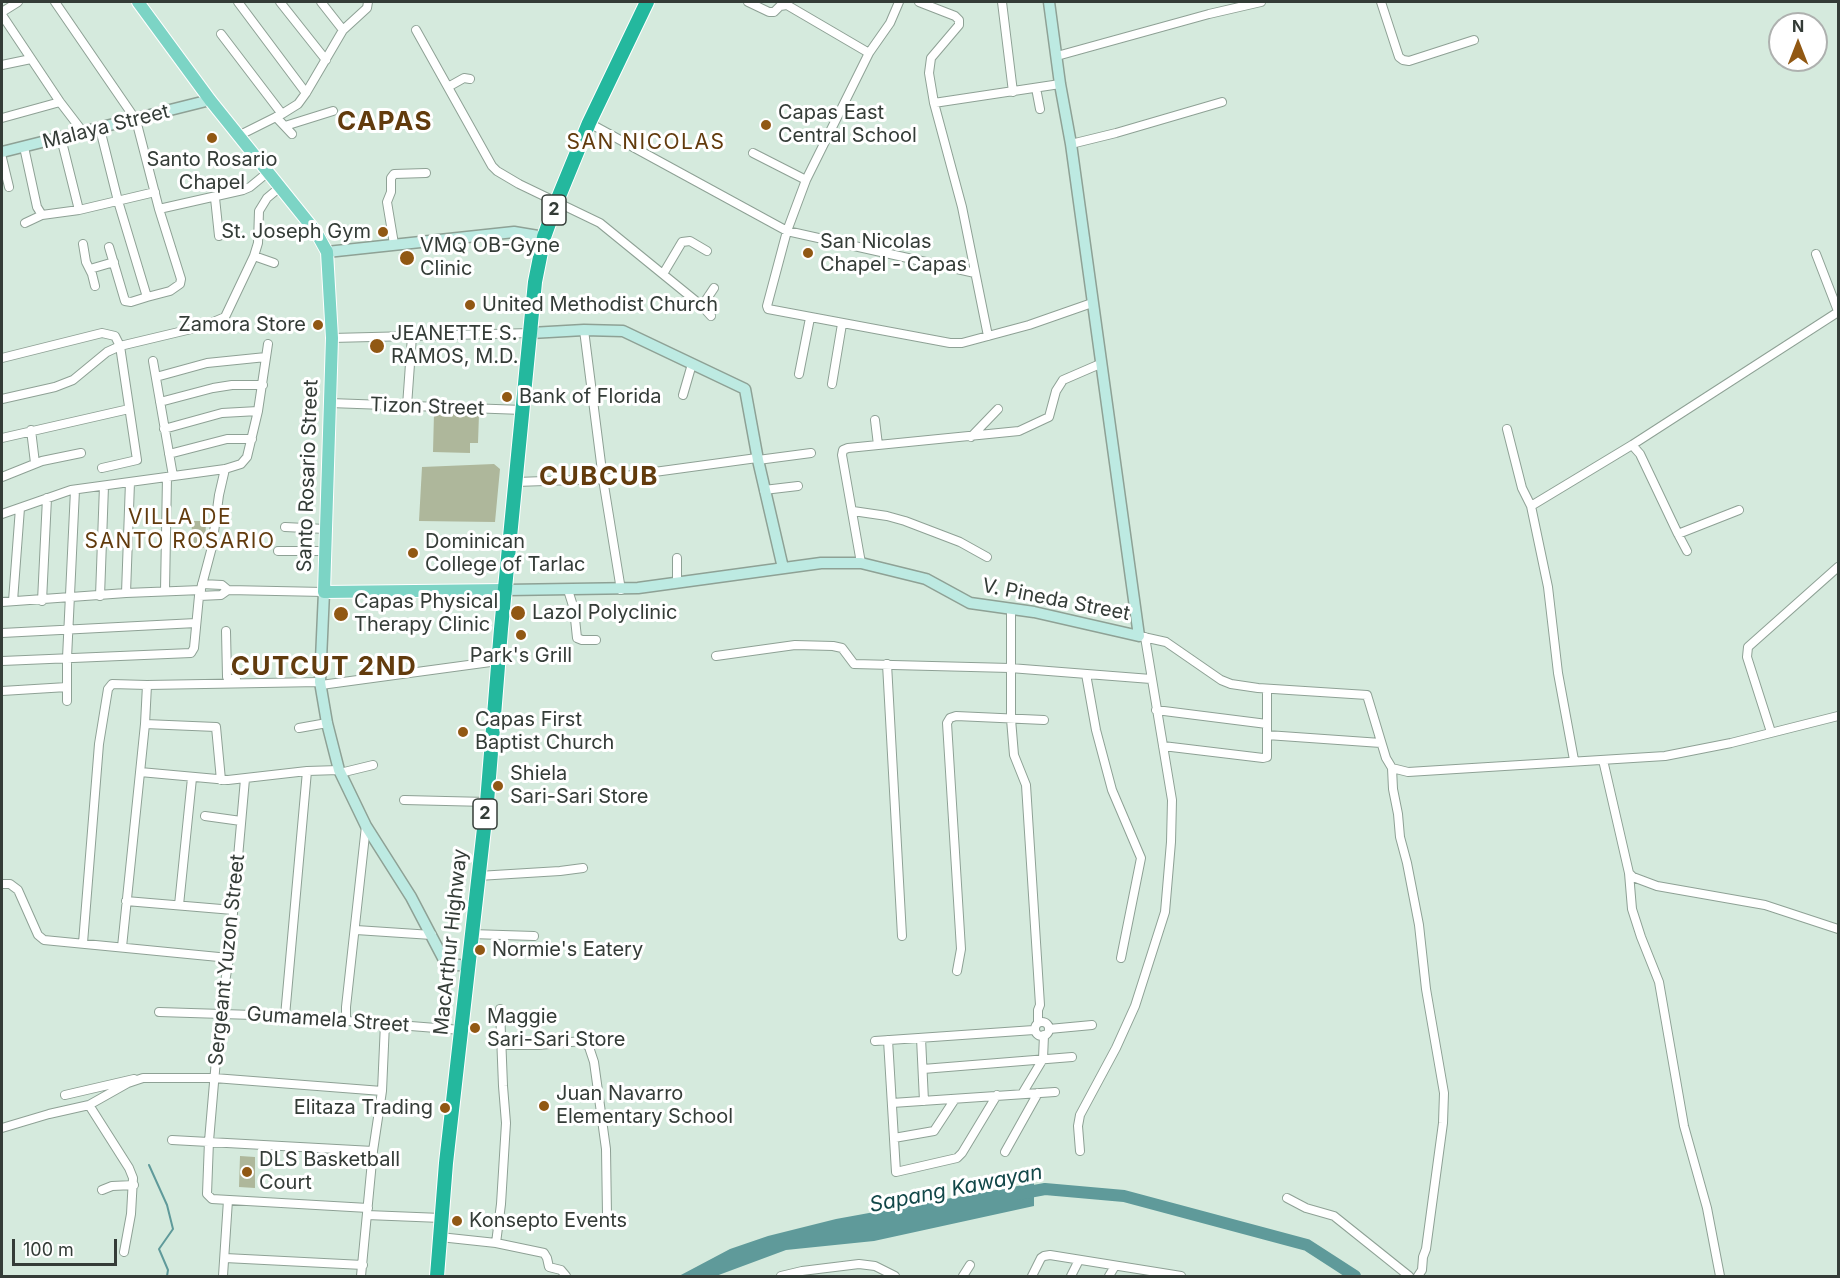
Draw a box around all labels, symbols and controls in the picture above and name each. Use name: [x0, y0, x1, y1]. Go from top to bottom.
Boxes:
north arrow: [1768, 12, 1828, 72]
text: N: [1792, 16, 1804, 36]
street label: Malaya Street: [40, 100, 172, 154]
place label: Capas East Central School: [778, 101, 917, 148]
district label: CAPAS: [337, 106, 433, 138]
marker: Capas East Central School: [759, 118, 773, 132]
district label: SAN NICOLAS: [567, 130, 725, 156]
marker: Santo Rosario Chapel: [205, 131, 219, 145]
place label: Santo Rosario Chapel: [147, 148, 277, 195]
road number: 2: [542, 195, 566, 225]
place label: St. Joseph Gym: [221, 220, 371, 244]
marker: St. Joseph Gym: [376, 225, 390, 239]
place label: San Nicolas Chapel - Capas: [820, 230, 967, 277]
place label: VMQ OB-Gyne Clinic: [420, 234, 560, 281]
marker: San Nicolas Chapel - Capas: [801, 246, 815, 260]
marker: VMQ OB-Gyne Clinic: [398, 249, 416, 267]
place label: United Methodist Church: [482, 293, 718, 317]
marker: United Methodist Church: [463, 298, 477, 312]
place label: Zamora Store: [178, 313, 306, 337]
marker: Zamora Store: [311, 318, 325, 332]
place label: JEANETTE S. RAMOS, M.D.: [391, 322, 518, 369]
marker: JEANETTE S. RAMOS, M.D.: [368, 337, 386, 355]
street label: Santo Rosario Street: [293, 379, 323, 573]
place label: Bank of Florida: [519, 385, 662, 409]
marker: Bank of Florida: [500, 390, 514, 404]
street label: Tizon Street: [369, 393, 485, 421]
district label: CUBCUB: [539, 461, 659, 493]
district label: VILLA DE SANTO ROSARIO: [85, 505, 275, 555]
place label: Dominican College of Tarlac: [425, 530, 586, 577]
marker: Dominican College of Tarlac: [406, 546, 420, 560]
street label: V. Pineda Street: [980, 574, 1132, 626]
place label: Capas Physical Therapy Clinic: [354, 590, 498, 637]
place label: Lazol Polyclinic: [532, 601, 677, 625]
marker: Lazol Polyclinic: [509, 604, 527, 622]
marker: Capas Physical Therapy Clinic: [332, 605, 350, 623]
marker: Park's Grill: [514, 628, 528, 642]
place label: Park's Grill: [470, 644, 572, 668]
district label: CUTCUT 2ND: [231, 651, 417, 683]
place label: Capas First Baptist Church: [475, 708, 614, 755]
marker: Capas First Baptist Church: [456, 725, 470, 739]
place label: Shiela Sari-Sari Store: [510, 762, 648, 809]
marker: Shiela Sari-Sari Store: [491, 779, 505, 793]
road number: 2: [473, 799, 497, 829]
street label: MacArthur Highway: [429, 848, 473, 1036]
street label: Sergeant Yuzon Street: [204, 853, 250, 1067]
place label: Normie's Eatery: [492, 938, 643, 962]
marker: Normie's Eatery: [473, 943, 487, 957]
street label: Gumamela Street: [246, 1002, 410, 1038]
place label: Maggie Sari-Sari Store: [487, 1005, 625, 1052]
marker: Maggie Sari-Sari Store: [468, 1021, 482, 1035]
place label: Juan Navarro Elementary School: [556, 1082, 733, 1129]
place label: Elitaza Trading: [294, 1096, 433, 1120]
marker: Juan Navarro Elementary School: [537, 1099, 551, 1113]
marker: Elitaza Trading: [438, 1101, 452, 1115]
place label: DLS Basketball Court: [259, 1148, 400, 1195]
water label: Sapang Kawayan: [867, 1160, 1045, 1218]
marker: DLS Basketball Court: [240, 1165, 254, 1179]
place label: Konsepto Events: [469, 1209, 627, 1233]
marker: Konsepto Events: [450, 1214, 464, 1228]
scale bar: [15, 1227, 120, 1265]
text: 100 m: [23, 1239, 74, 1260]

